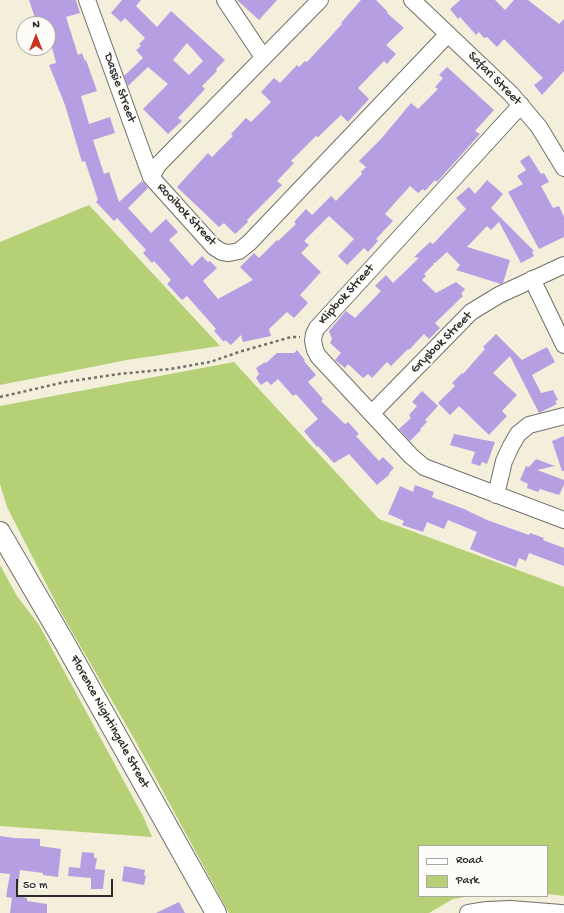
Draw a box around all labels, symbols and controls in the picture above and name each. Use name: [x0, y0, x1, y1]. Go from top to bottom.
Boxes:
north arrow: [16, 16, 56, 56]
text: N: [32, 19, 40, 31]
street label: Safari Street: [464, 49, 524, 109]
street label: Dassie Street: [99, 51, 139, 125]
street label: Rooibok Street: [153, 180, 219, 250]
street label: Klipbok Street: [316, 261, 378, 329]
street label: Grysbok Street: [408, 309, 476, 377]
street label: Florence Nightingale Street: [66, 653, 152, 791]
legend: [418, 845, 548, 897]
text: Road: [456, 854, 482, 868]
scale bar: [18, 871, 115, 897]
text: Park: [456, 874, 479, 888]
text: 50 m: [23, 879, 48, 893]

